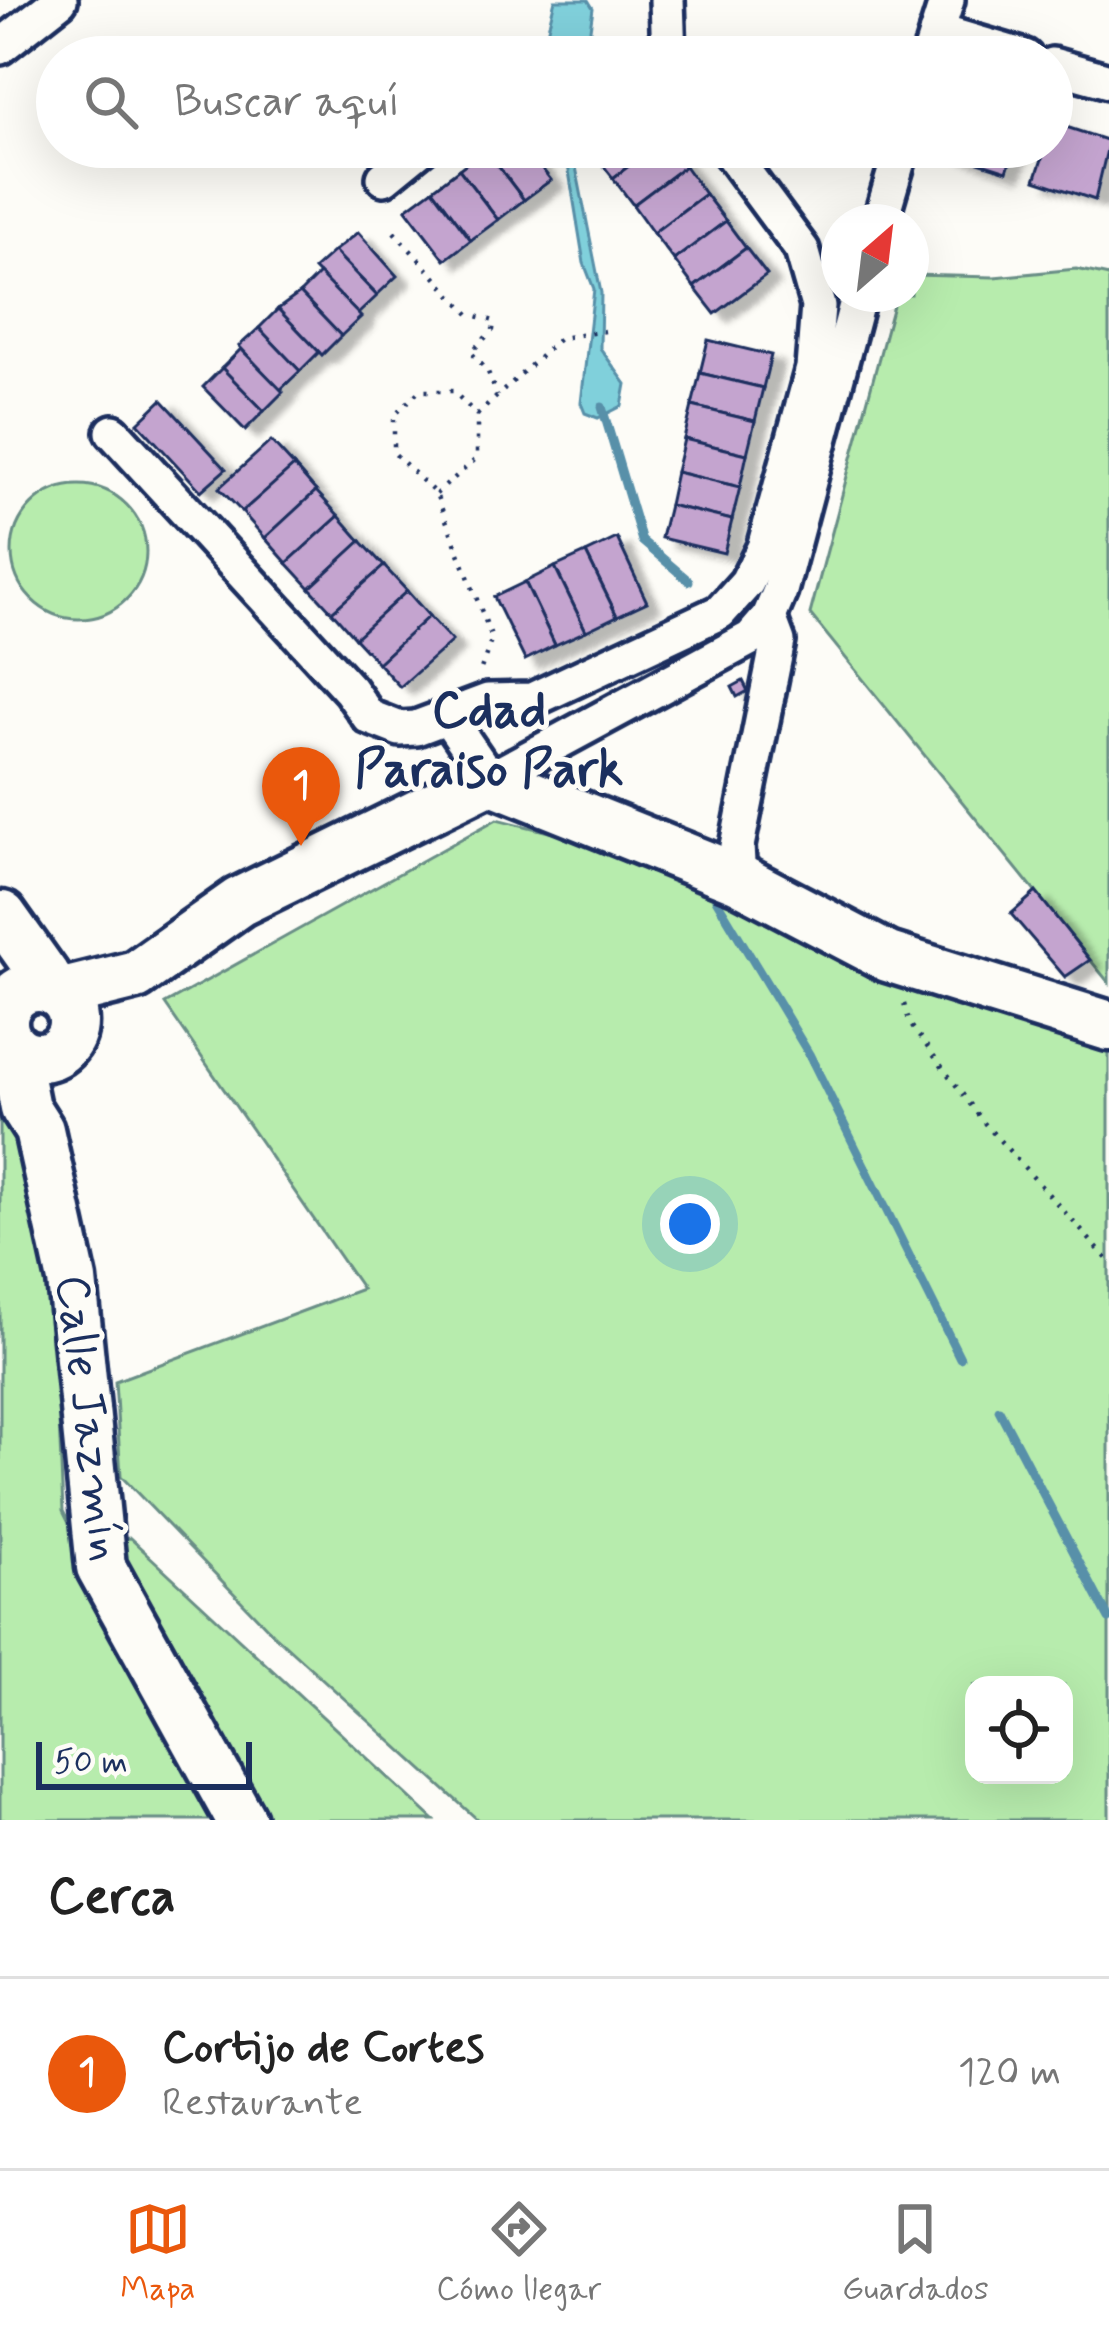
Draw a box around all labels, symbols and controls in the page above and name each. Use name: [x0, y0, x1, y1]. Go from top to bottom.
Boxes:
search box: [36, 36, 1073, 168]
icon: search: [78, 69, 144, 135]
text: Buscar aquí: [174, 73, 400, 132]
north arrow: [821, 204, 929, 312]
district label: Cdad Paraiso Park: [355, 679, 623, 804]
pin: 1: [262, 747, 340, 846]
your location: [660, 1194, 720, 1254]
street label: Calle Jazmín: [39, 1271, 137, 1565]
map controls: [965, 1676, 1073, 1784]
button: locate: [965, 1676, 1073, 1784]
scale bar: [36, 1736, 252, 1789]
text: 50 m: [54, 1741, 128, 1785]
text: Cerca: [48, 1865, 176, 1931]
text: Cortijo de Cortes: [162, 2019, 484, 2078]
text: 1: [78, 2048, 96, 2099]
text: 120 m: [958, 2048, 1061, 2099]
text: Restaurante: [162, 2078, 363, 2129]
tab: Mapa: [120, 2196, 196, 2312]
tab: Cómo llegar: [436, 2196, 601, 2312]
tab: Guardados: [842, 2196, 989, 2312]

